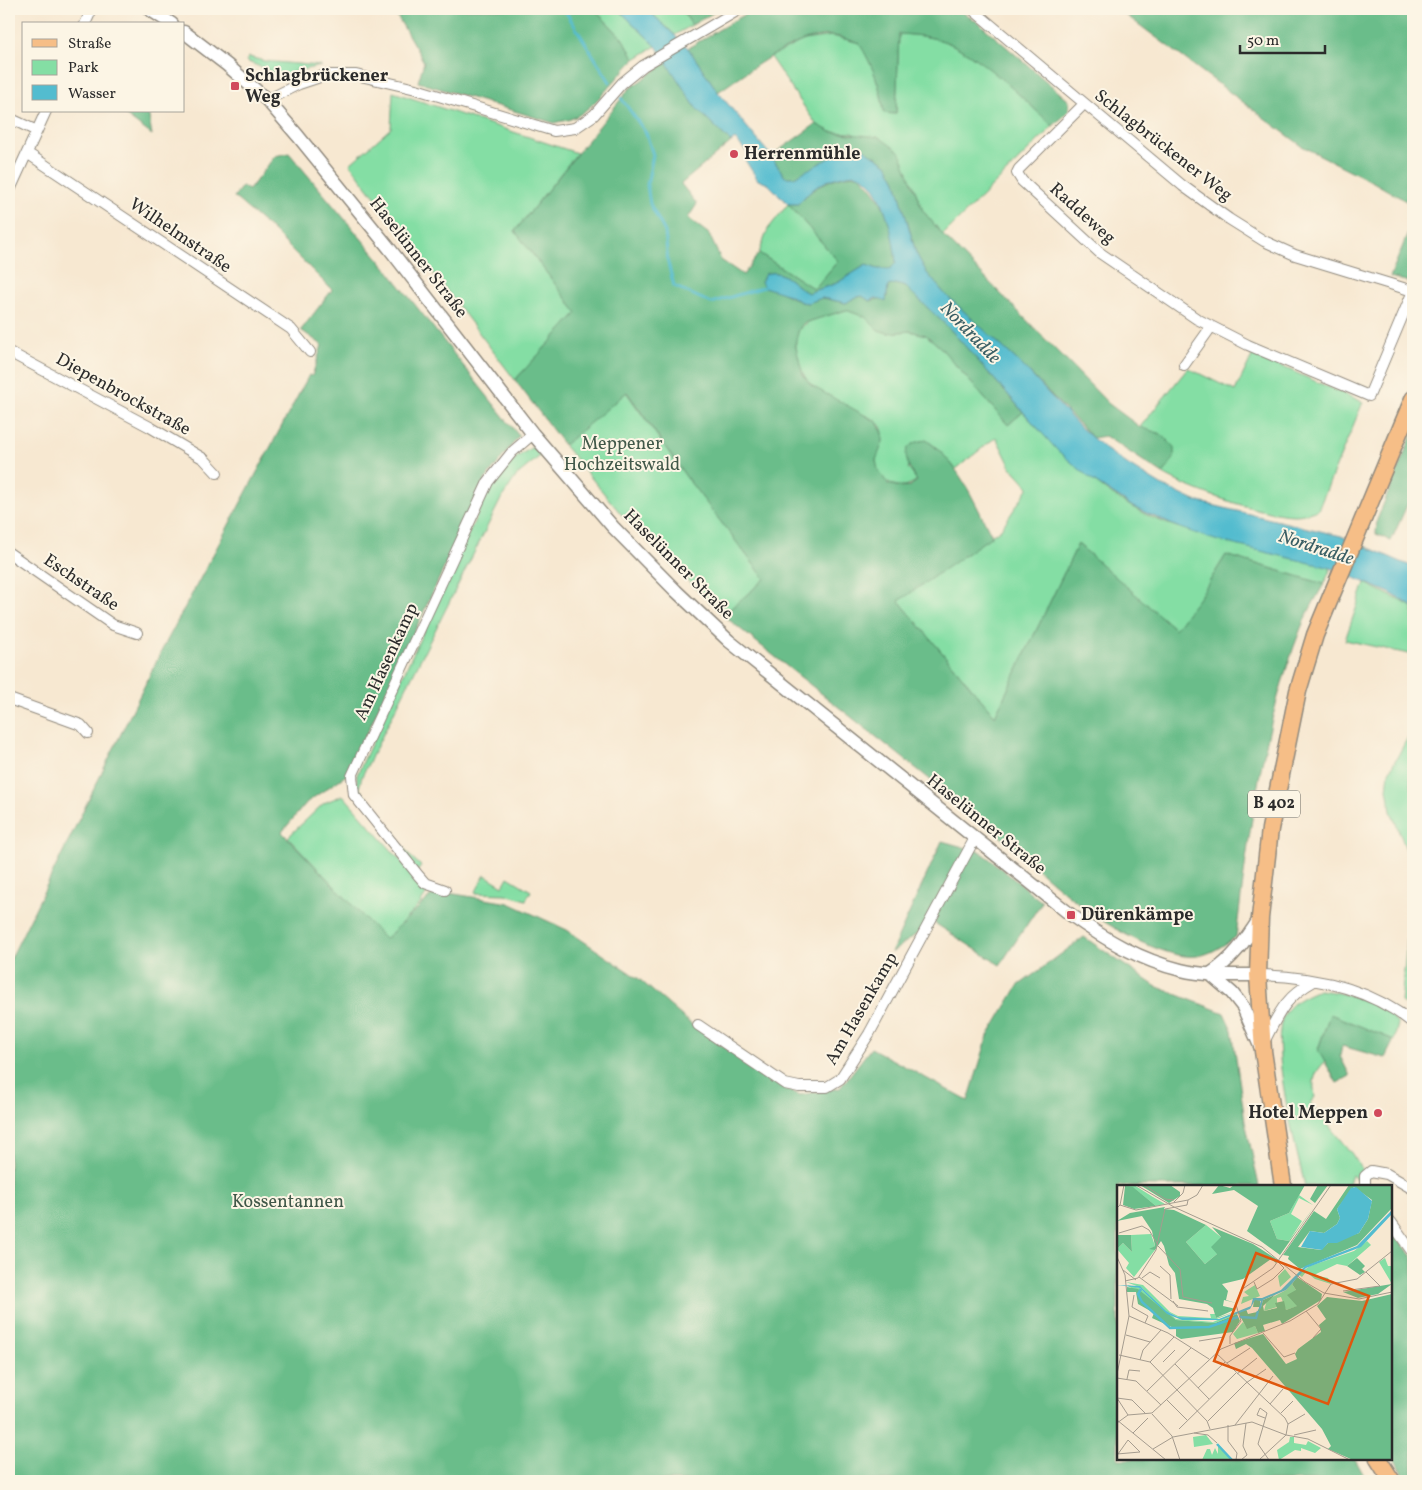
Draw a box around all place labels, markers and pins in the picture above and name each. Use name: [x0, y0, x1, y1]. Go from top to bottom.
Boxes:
place label: Schlagbrückener Weg: [245, 64, 389, 110]
marker: Schlagbrückener Weg: [229, 80, 241, 92]
place label: Herrenmühle: [744, 142, 861, 167]
marker: Herrenmühle: [728, 148, 740, 160]
place label: Dürenkämpe: [1081, 903, 1194, 928]
marker: Dürenkämpe: [1065, 909, 1077, 921]
place label: Hotel Meppen: [1248, 1101, 1368, 1126]
marker: Hotel Meppen: [1372, 1107, 1384, 1119]

